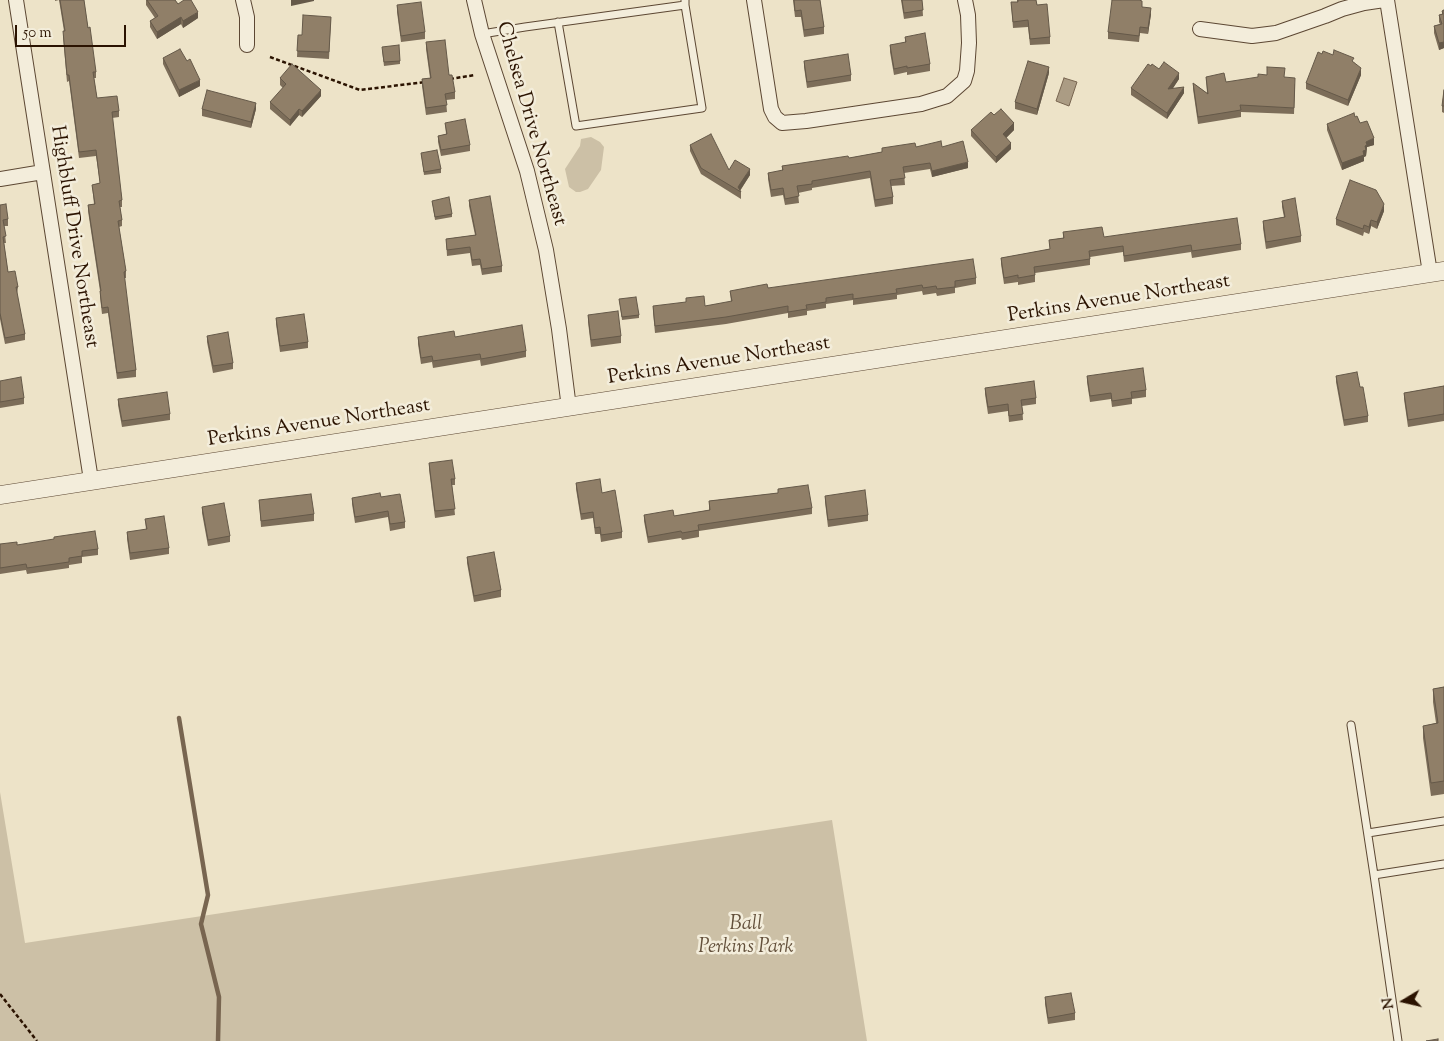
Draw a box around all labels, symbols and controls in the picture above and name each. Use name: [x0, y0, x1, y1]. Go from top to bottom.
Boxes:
scale bar: [18, 15, 129, 47]
street label: Chelsea Drive Northeast: [489, 19, 571, 229]
text: 50 m: [23, 23, 52, 44]
street label: Highbluff Drive Northeast: [44, 124, 102, 350]
street label: Perkins Avenue Northeast: [1006, 271, 1232, 329]
street label: Perkins Avenue Northeast: [606, 333, 832, 391]
street label: Perkins Avenue Northeast: [206, 395, 432, 453]
park label: Ball Perkins Park: [698, 914, 794, 961]
north arrow: [1379, 976, 1429, 1026]
text: N: [1378, 996, 1400, 1010]

